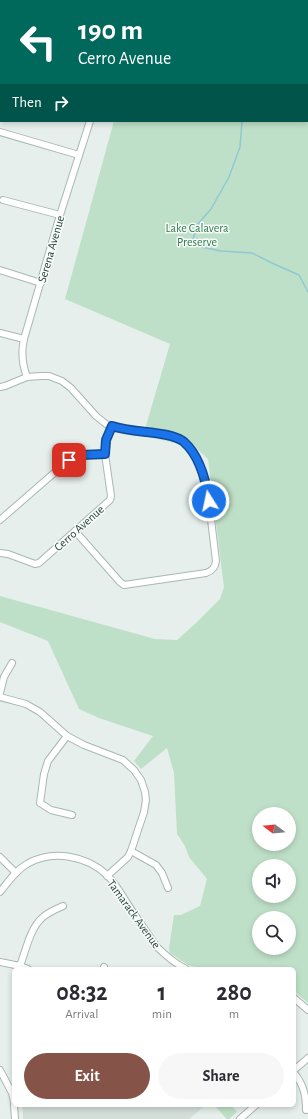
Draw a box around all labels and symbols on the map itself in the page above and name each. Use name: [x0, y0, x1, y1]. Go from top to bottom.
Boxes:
street label: Serena Avenue: [36, 214, 66, 284]
park label: Lake Calavera Preserve: [165, 222, 229, 248]
pin: [52, 443, 86, 477]
position arrow: [188, 480, 230, 522]
street label: Cerro Avenue: [52, 503, 106, 553]
north arrow: [252, 807, 296, 851]
street label: Tamarack Avenue: [105, 877, 163, 951]

